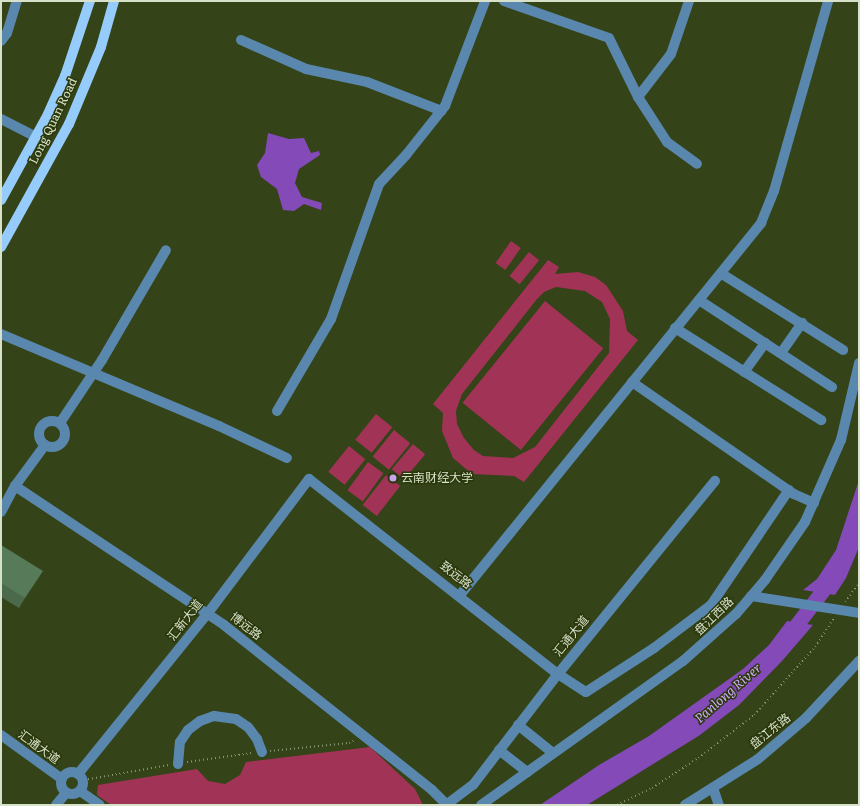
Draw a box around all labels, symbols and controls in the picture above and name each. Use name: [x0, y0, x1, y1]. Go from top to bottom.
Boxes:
street label: Long Quan Road: [26, 76, 80, 166]
place label: 云南财经大学: [401, 471, 473, 485]
marker: 云南财经大学: [388, 473, 398, 483]
street label: 致远路: [437, 558, 475, 592]
street label: 盘江西路: [692, 594, 736, 638]
street label: 汇新大道: [165, 597, 205, 643]
street label: 博远路: [227, 609, 265, 643]
street label: 汇通大道: [550, 613, 592, 659]
water label: Panlong River: [692, 660, 764, 726]
street label: 盘江东路: [747, 710, 793, 752]
street label: 汇通大道: [15, 727, 63, 767]

